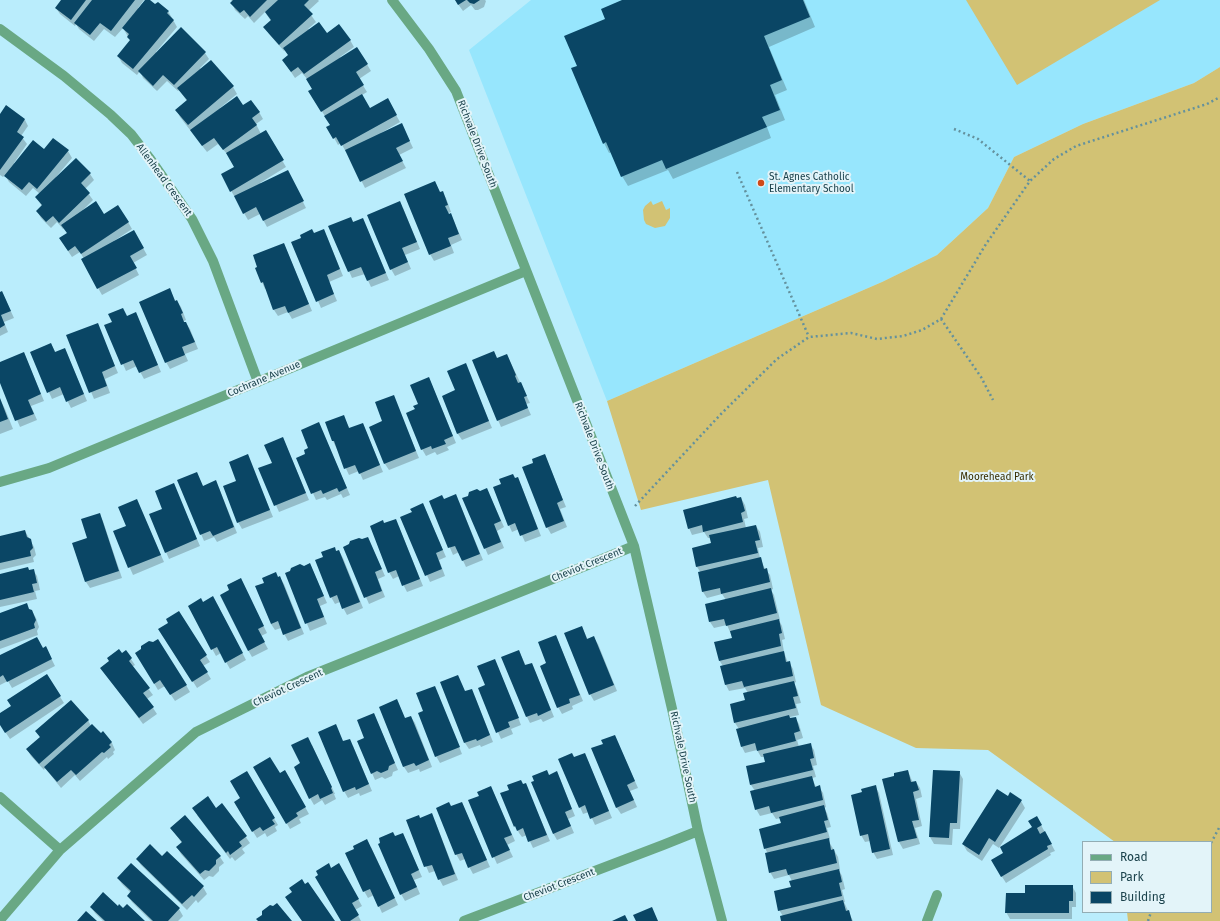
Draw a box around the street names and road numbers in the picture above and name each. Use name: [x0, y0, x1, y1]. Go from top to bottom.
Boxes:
street label: Richvale Drive South: [455, 98, 499, 190]
street label: Allenhead Crescent: [134, 141, 194, 219]
street label: Cochrane Avenue: [226, 358, 302, 400]
street label: Richvale Drive South: [572, 400, 616, 492]
street label: Cheviot Crescent: [550, 545, 624, 585]
street label: Cheviot Crescent: [251, 667, 325, 709]
street label: Richvale Drive South: [667, 710, 699, 804]
street label: Cheviot Crescent: [522, 866, 596, 904]

